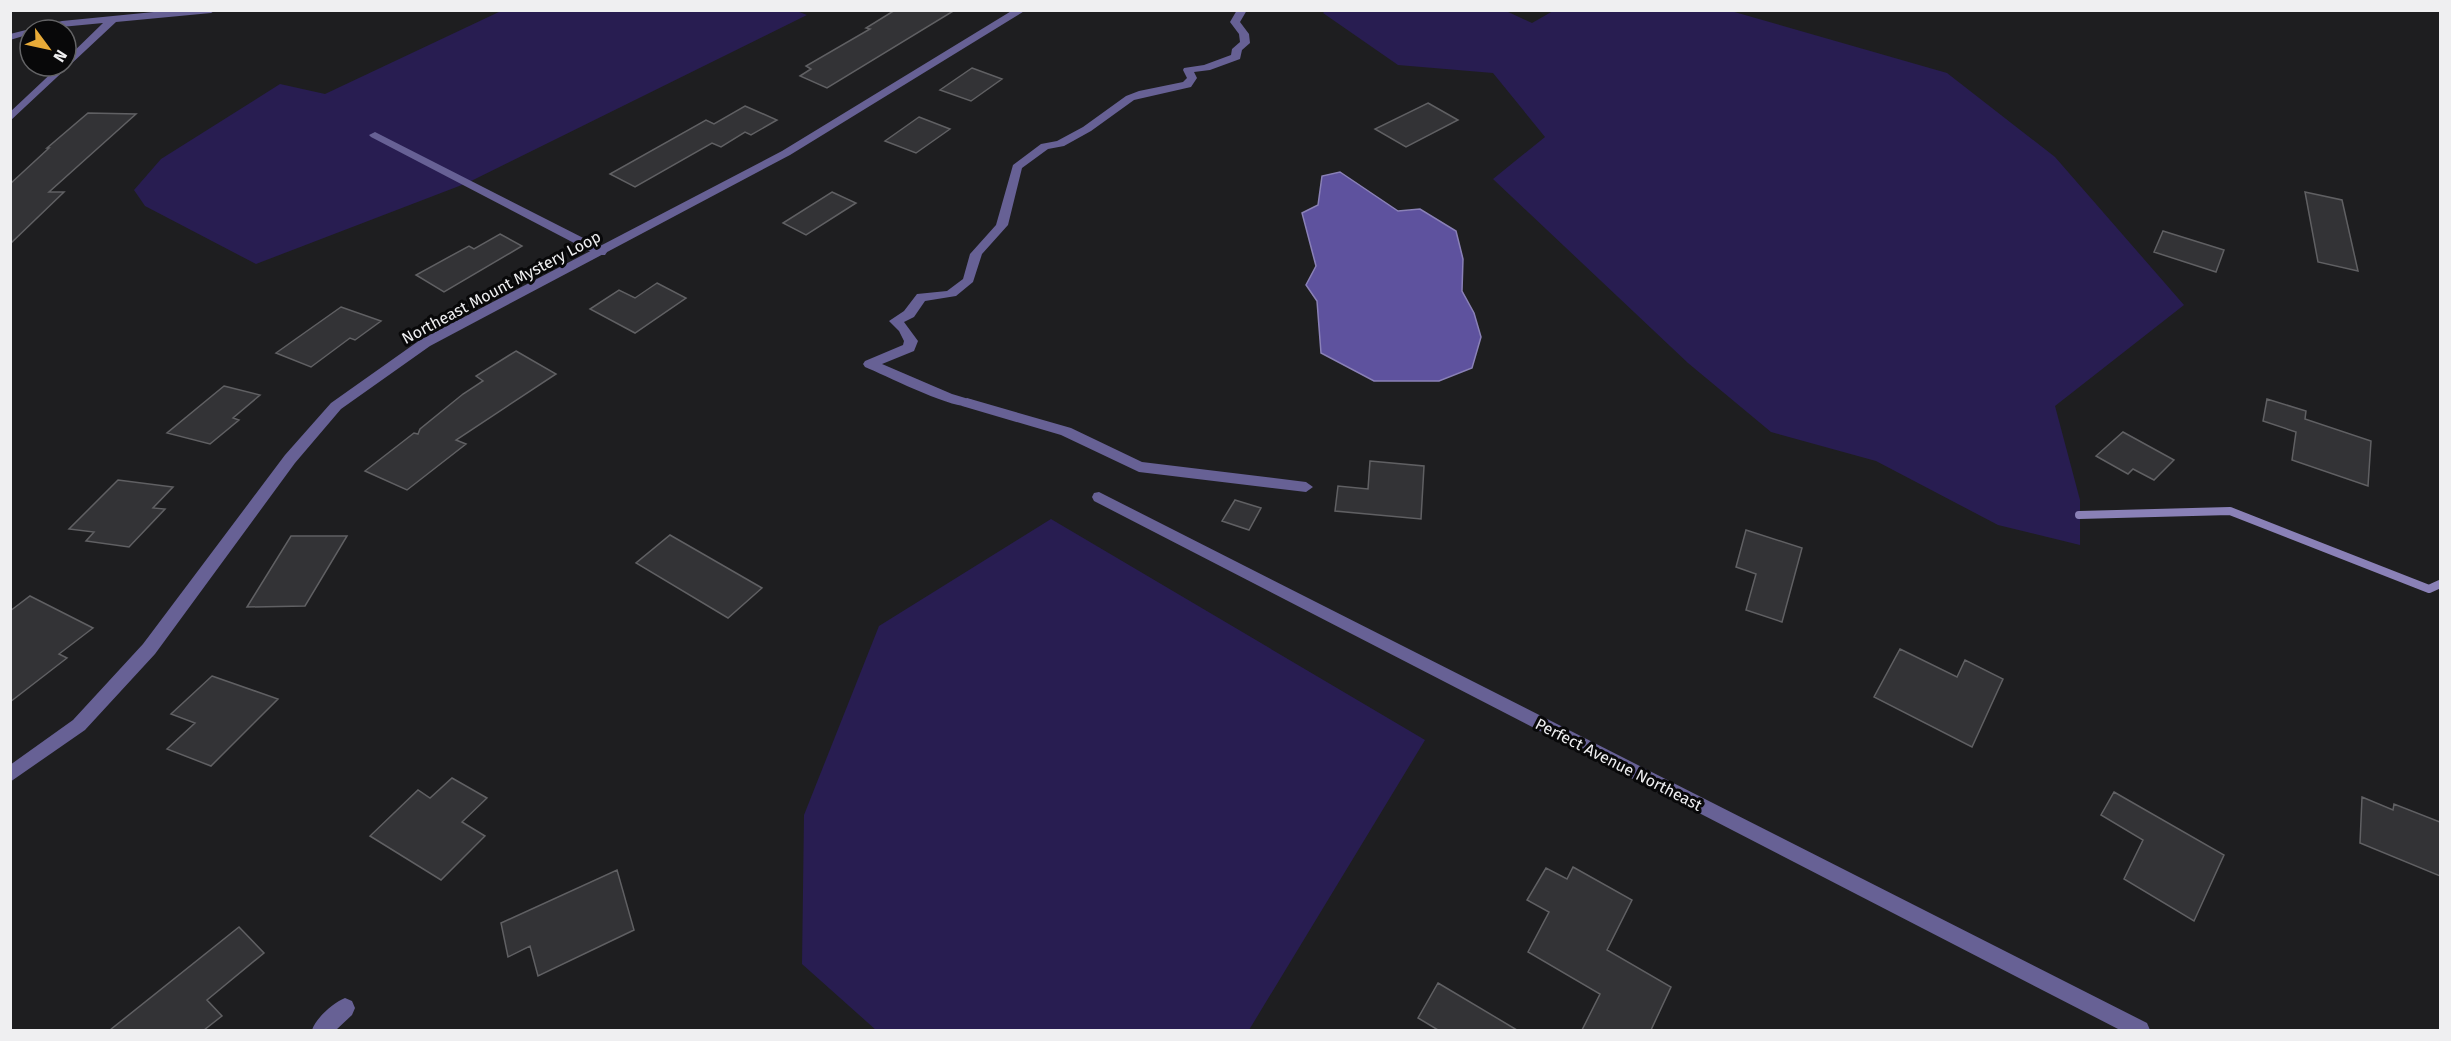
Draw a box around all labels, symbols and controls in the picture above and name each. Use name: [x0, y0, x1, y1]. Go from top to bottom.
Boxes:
north arrow: [18, 18, 78, 78]
text: N: [49, 46, 71, 66]
street label: Northeast Mount Mystery Loop: [398, 227, 604, 348]
street label: Perfect Avenue Northeast: [1532, 714, 1706, 815]

